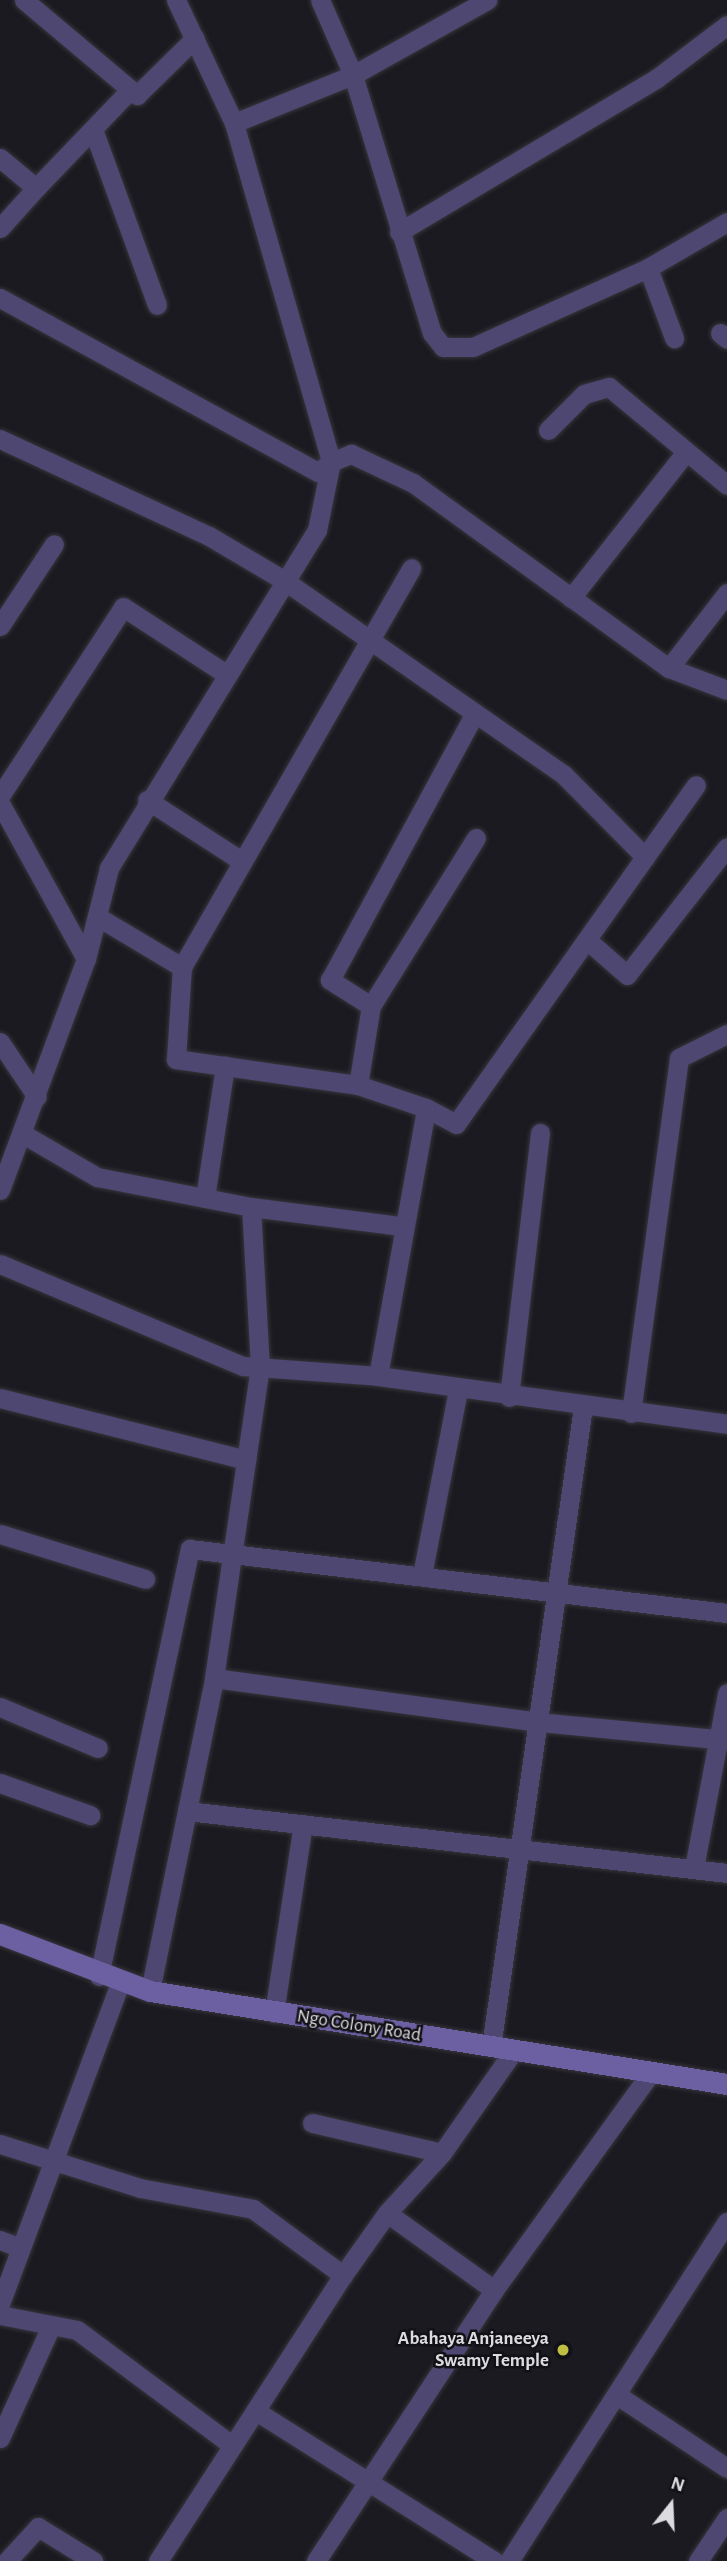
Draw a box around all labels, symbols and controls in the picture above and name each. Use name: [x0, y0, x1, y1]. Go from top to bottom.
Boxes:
street label: Ngo Colony Road: [295, 2005, 423, 2047]
place label: Abahaya Anjaneeya Swamy Temple: [398, 2328, 549, 2372]
marker: Abahaya Anjaneeya Swamy Temple: [555, 2342, 571, 2358]
north arrow: [636, 2470, 706, 2540]
text: N: [668, 2473, 687, 2496]

